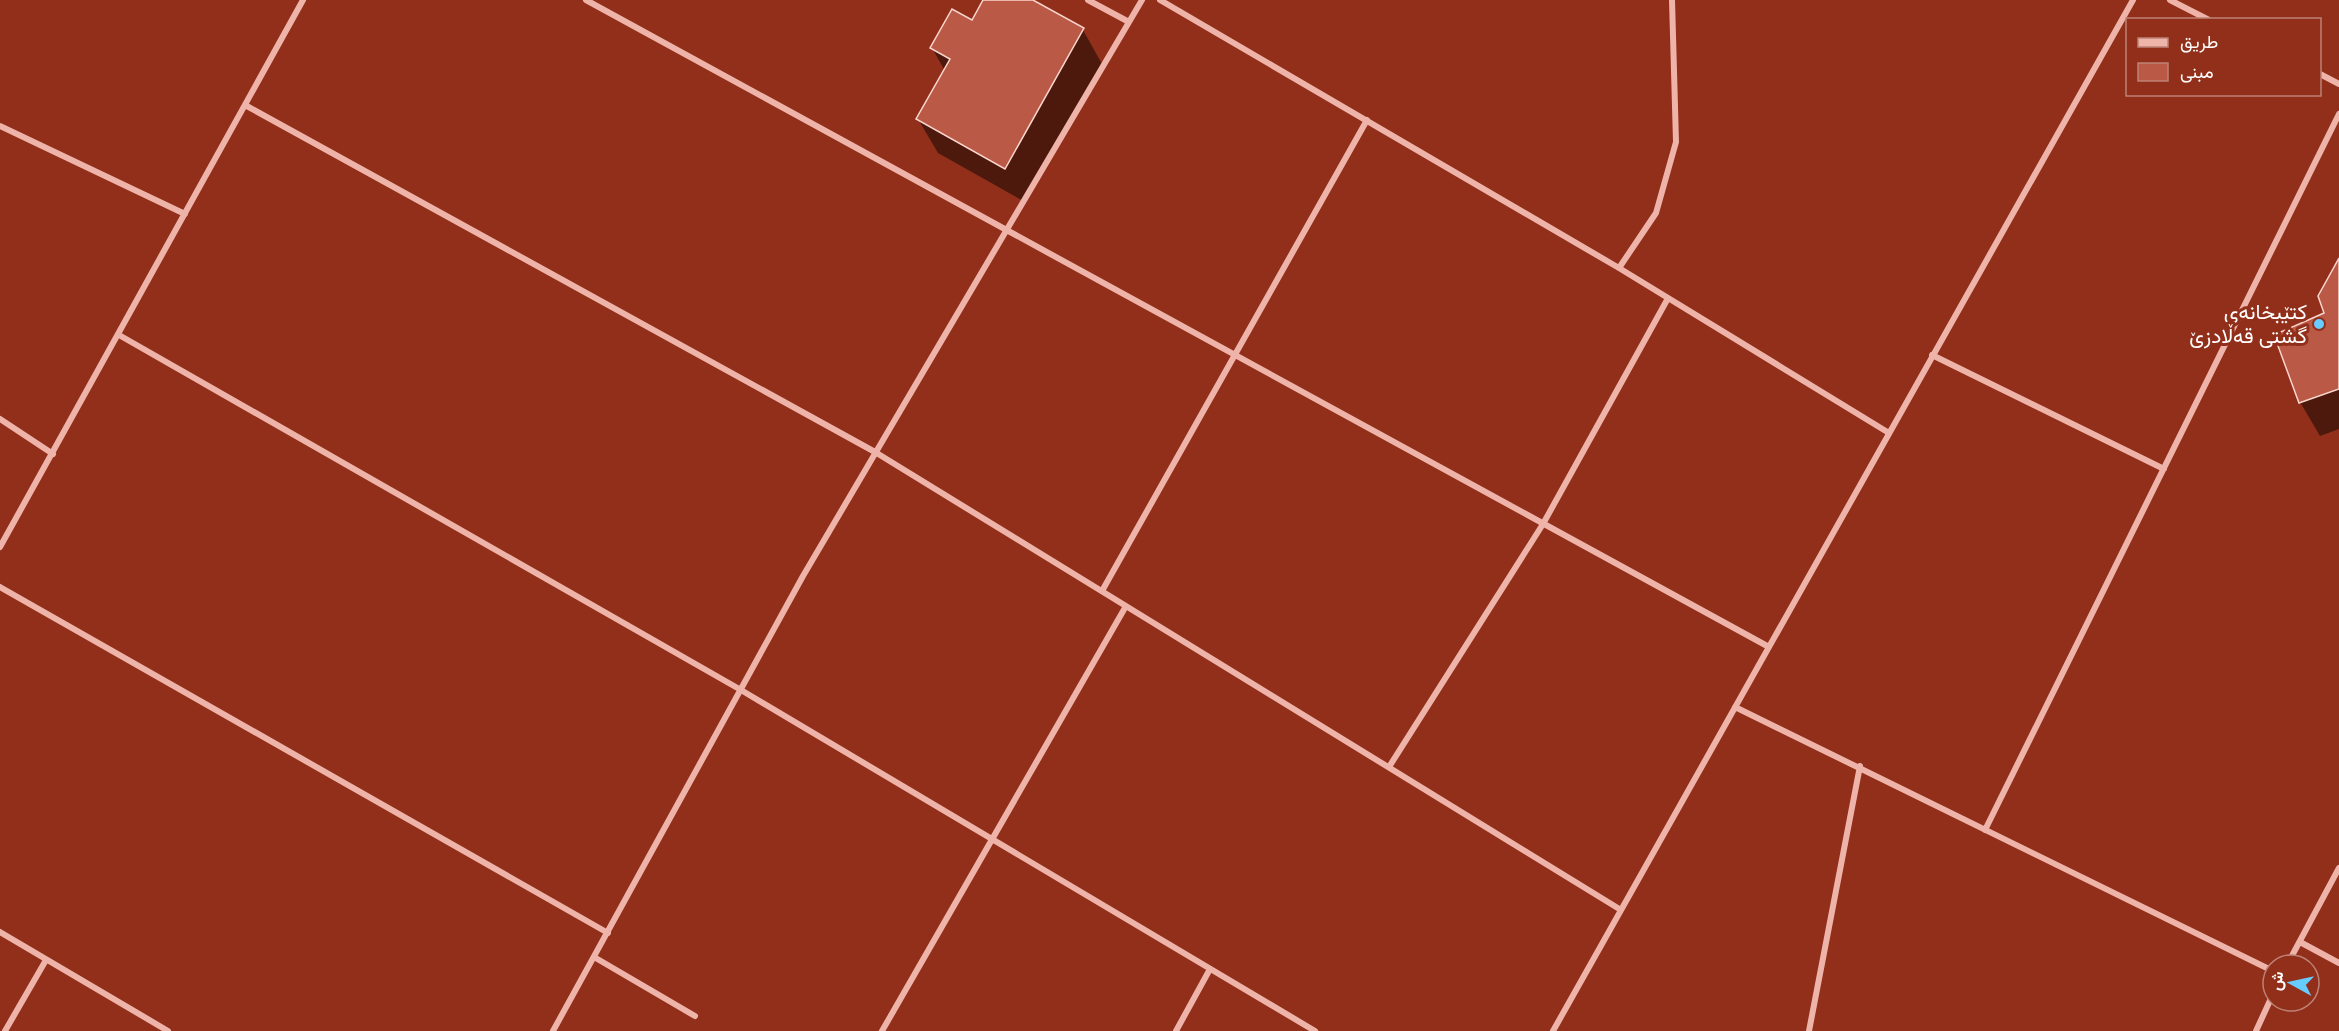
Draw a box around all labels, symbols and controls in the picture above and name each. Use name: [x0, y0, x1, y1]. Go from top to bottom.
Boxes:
legend: [2126, 18, 2321, 96]
text: طريق: [2180, 31, 2218, 53]
text: مبنى: [2180, 61, 2214, 83]
place label: کتێبخانەی گشتی قەڵادزێ: [2189, 299, 2307, 349]
marker: کتێبخانەی گشتی قەڵادزێ: [2312, 317, 2326, 331]
north arrow: [2261, 953, 2321, 1013]
text: ش: [2266, 970, 2287, 992]

